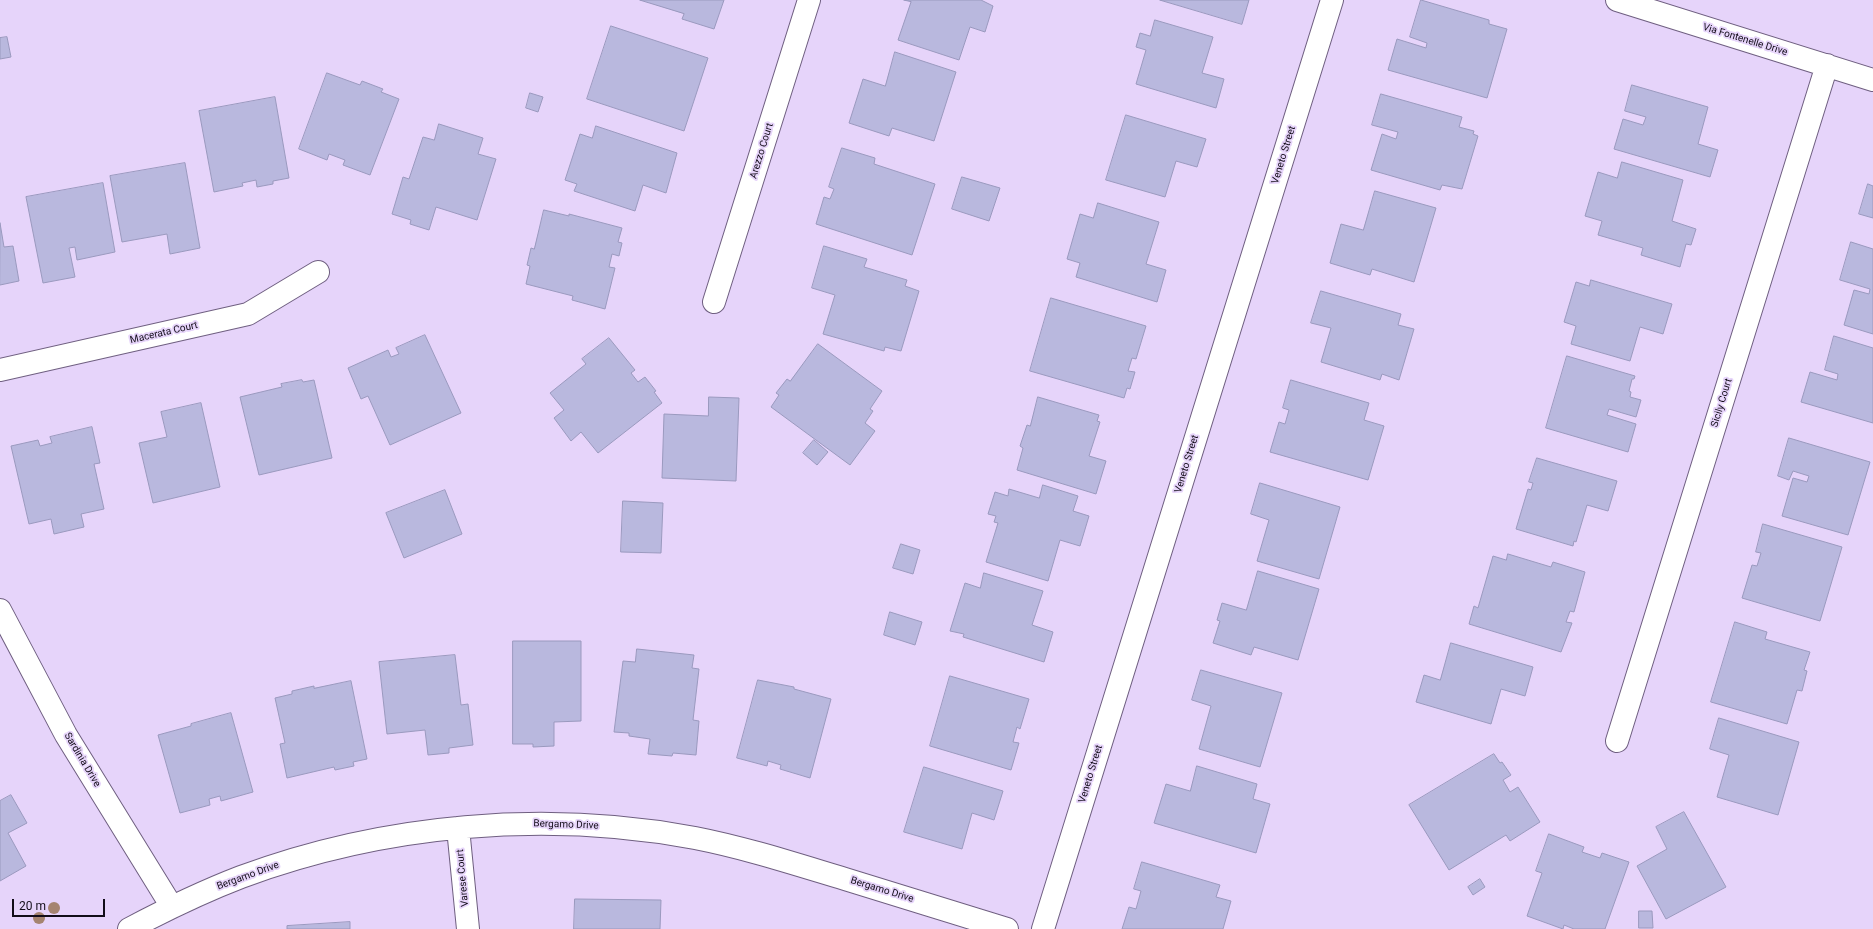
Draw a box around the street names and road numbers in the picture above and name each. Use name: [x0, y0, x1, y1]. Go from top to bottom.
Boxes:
street label: Via Fontenelle Drive: [1701, 21, 1789, 59]
street label: Arezzo Court: [748, 122, 776, 180]
street label: Veneto Street: [1269, 125, 1299, 185]
street label: Macerata Court: [129, 319, 199, 347]
street label: Sicily Court: [1709, 377, 1735, 429]
street label: Veneto Street: [1172, 434, 1202, 494]
street label: Sardinia Drive: [61, 731, 103, 789]
street label: Veneto Street: [1076, 744, 1106, 804]
street label: Bergamo Drive: [533, 818, 599, 832]
street label: Varese Court: [455, 849, 471, 907]
street label: Bergamo Drive: [215, 859, 281, 893]
street label: Bergamo Drive: [849, 875, 915, 905]

